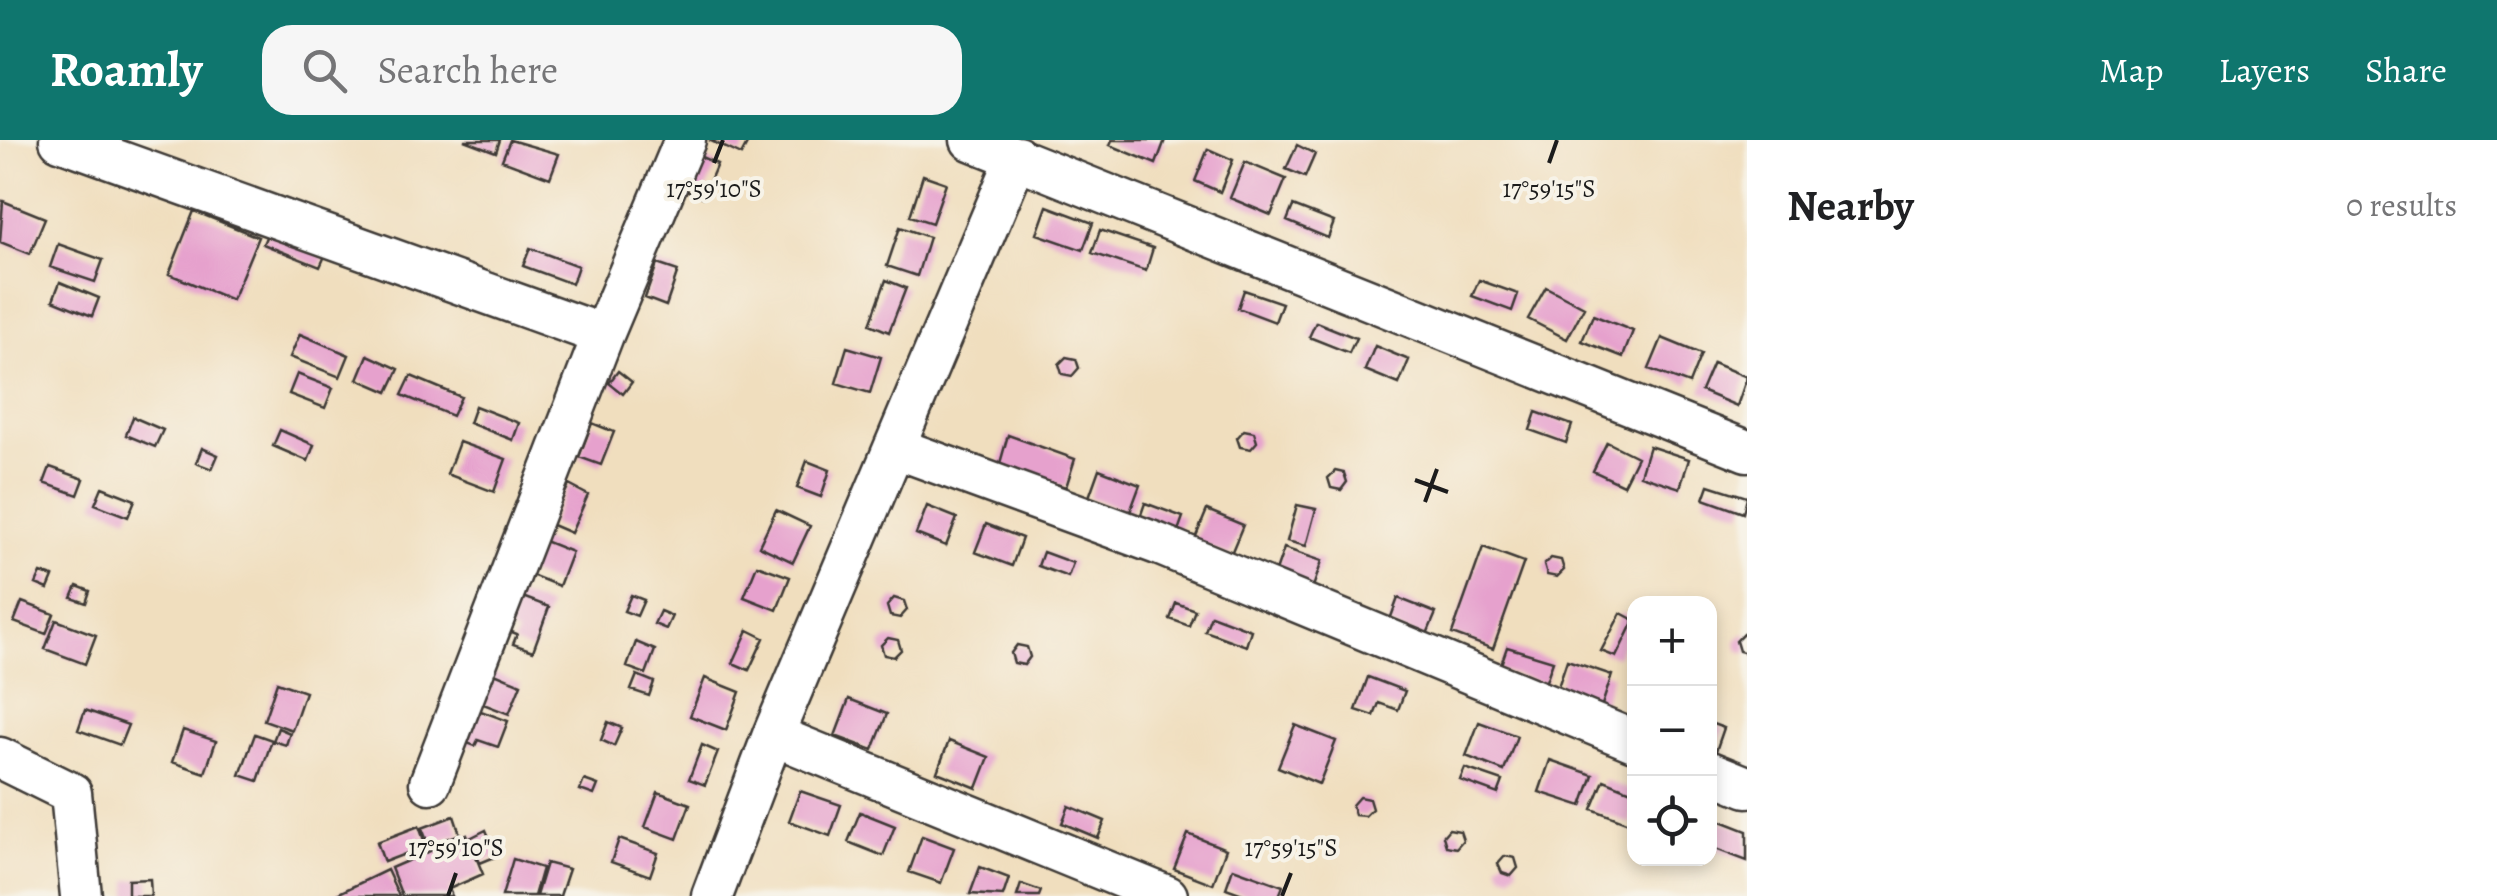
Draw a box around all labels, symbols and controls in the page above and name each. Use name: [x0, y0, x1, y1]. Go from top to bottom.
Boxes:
search box: [262, 25, 962, 115]
text: Roamly: [50, 37, 202, 103]
icon: search: [297, 43, 352, 98]
text: Search here: [377, 44, 558, 96]
text: Map: [2099, 46, 2163, 94]
text: Layers: [2218, 46, 2310, 94]
text: Share: [2365, 46, 2447, 94]
text: 17°59'10"S: [666, 172, 762, 206]
text: 17°59'15"S: [1502, 172, 1596, 206]
text: Nearby: [1787, 177, 1914, 234]
text: 0 results: [2346, 183, 2457, 227]
map controls: [1627, 596, 1717, 866]
button: +: [1627, 596, 1717, 686]
button: −: [1627, 686, 1717, 776]
button: locate: [1627, 776, 1717, 866]
text: 17°59'10"S: [408, 831, 504, 865]
text: 17°59'15"S: [1244, 831, 1338, 865]

